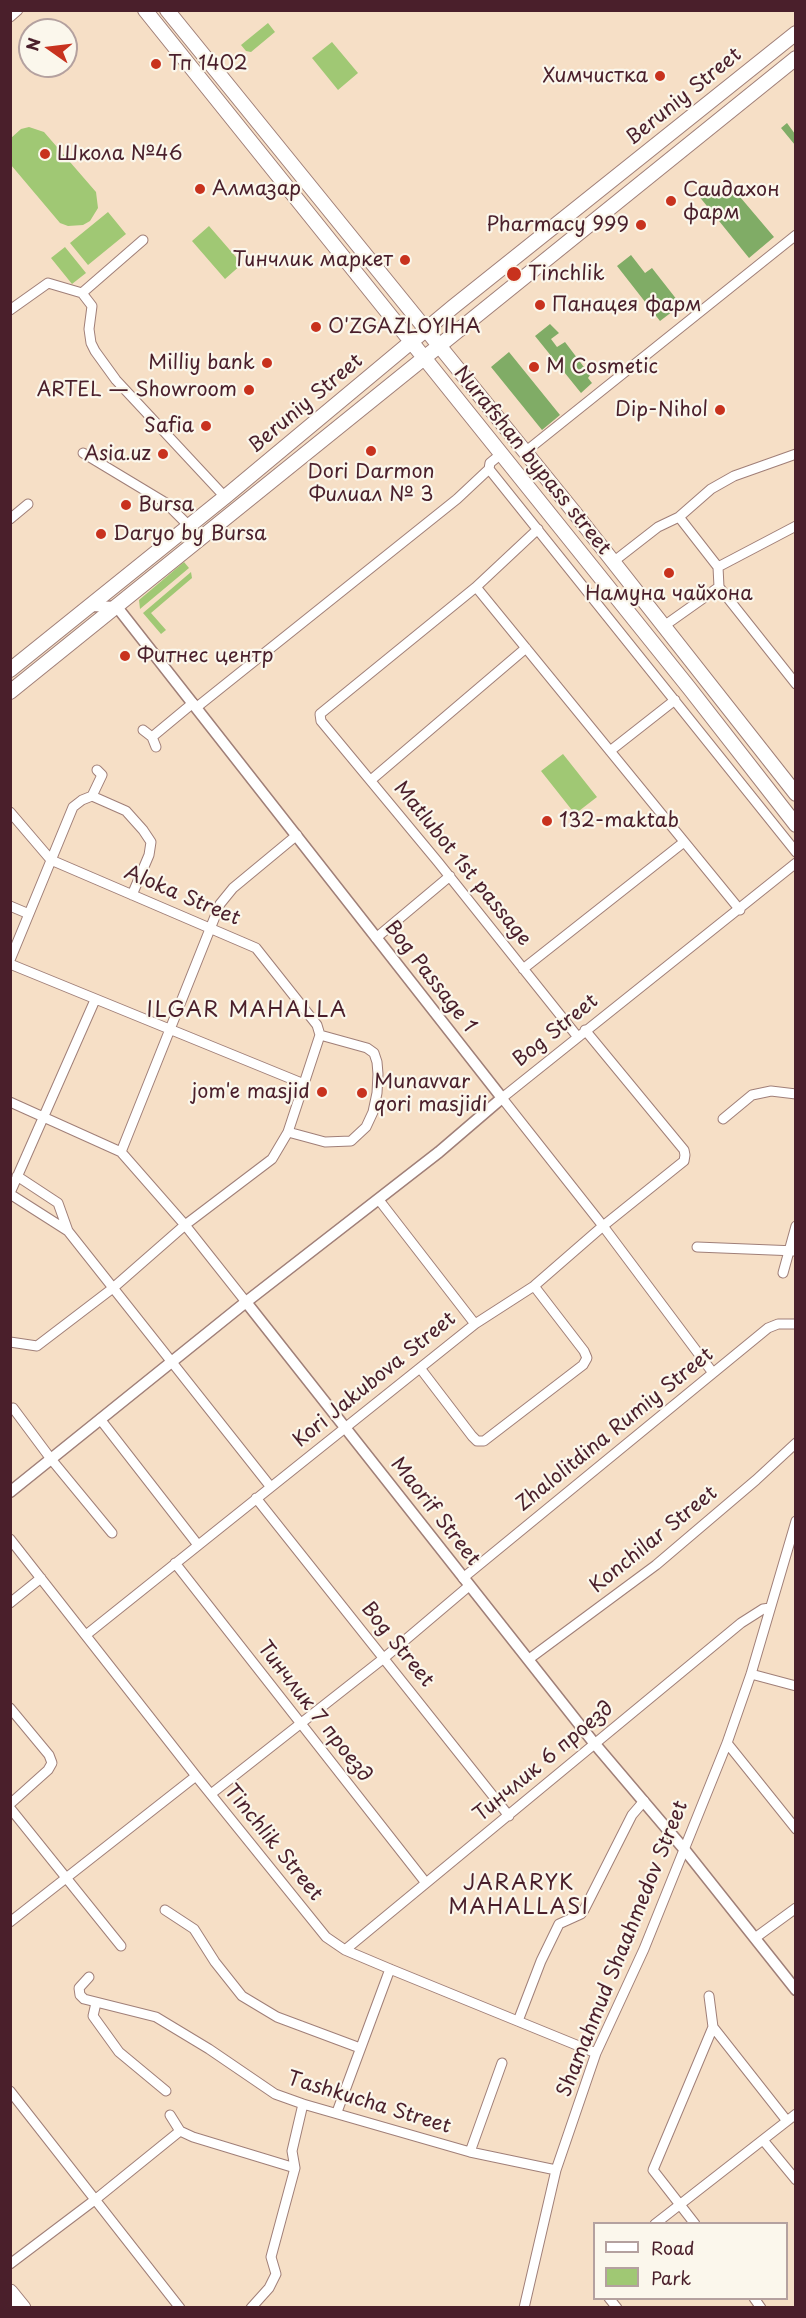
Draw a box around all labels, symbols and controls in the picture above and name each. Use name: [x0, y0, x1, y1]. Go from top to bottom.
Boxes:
north arrow: [18, 18, 78, 78]
text: N: [19, 35, 46, 53]
street label: Beruniy Street: [621, 43, 747, 151]
place label: Тп 1402: [168, 52, 248, 76]
marker: Тп 1402: [149, 57, 163, 71]
place label: Химчистка: [543, 64, 648, 88]
marker: Химчистка: [653, 69, 667, 83]
place label: Школа №46: [57, 142, 183, 166]
marker: Школа №46: [38, 147, 52, 161]
place label: Алмазар: [212, 177, 301, 201]
place label: Саидахон фарм: [683, 178, 780, 225]
marker: Алмазар: [193, 182, 207, 196]
marker: Саидахон фарм: [664, 194, 678, 208]
place label: Pharmacy 999: [486, 213, 629, 237]
marker: Pharmacy 999: [634, 218, 648, 232]
place label: Тинчлик маркет: [232, 248, 393, 272]
marker: Тинчлик маркет: [398, 253, 412, 267]
place label: Tinchlik: [528, 262, 605, 286]
marker: Tinchlik: [505, 265, 523, 283]
place label: Панацея фарм: [552, 293, 701, 317]
marker: Панацея фарм: [533, 298, 547, 312]
place label: O'ZGAZLOYIHA: [328, 315, 481, 339]
marker: O'ZGAZLOYIHA: [309, 320, 323, 334]
street label: Beruniy Street: [244, 349, 368, 459]
place label: Milliy bank: [148, 351, 255, 375]
place label: M Cosmetic: [546, 355, 658, 379]
marker: Milliy bank: [260, 356, 274, 370]
marker: M Cosmetic: [527, 360, 541, 374]
street label: Nurafshan bypass street: [449, 362, 615, 560]
place label: ARTEL — Showroom: [37, 378, 237, 402]
marker: ARTEL — Showroom: [242, 383, 256, 397]
place label: Dip-Nihol: [615, 398, 708, 422]
marker: Dip-Nihol: [713, 403, 727, 417]
place label: Safia: [144, 414, 194, 438]
marker: Safia: [199, 419, 213, 433]
place label: Asia.uz: [84, 442, 151, 466]
marker: Dori Darmon Филиал № 3: [364, 444, 378, 458]
marker: Asia.uz: [156, 447, 170, 461]
place label: Dori Darmon Филиал № 3: [307, 460, 435, 507]
place label: Bursa: [138, 493, 194, 517]
marker: Bursa: [119, 498, 133, 512]
place label: Daryo by Bursa: [113, 522, 267, 546]
marker: Daryo by Bursa: [94, 527, 108, 541]
marker: Намуна чайхона: [662, 566, 676, 580]
place label: Намуна чайхона: [585, 582, 753, 606]
place label: Фитнес центр: [137, 644, 273, 668]
marker: Фитнес центр: [118, 649, 132, 663]
street label: Matlubot 1st passage: [388, 777, 536, 951]
place label: 132-maktab: [559, 809, 679, 833]
marker: 132-maktab: [540, 814, 554, 828]
street label: Aloka Street: [120, 861, 244, 931]
street label: Bog Passage 1: [379, 917, 481, 1037]
street label: Bog Street: [509, 990, 603, 1072]
district label: ILGAR MAHALLA: [148, 998, 346, 1024]
place label: Munavvar qori masjidi: [374, 1070, 488, 1117]
place label: jom'e masjid: [192, 1080, 310, 1104]
marker: jom'e masjid: [315, 1085, 329, 1099]
marker: Munavvar qori masjidi: [355, 1086, 369, 1100]
street label: Kori Jakubova Street: [289, 1307, 461, 1453]
street label: Zhalolitdina Rumiy Street: [512, 1343, 718, 1517]
street label: Maorif Street: [385, 1453, 485, 1571]
street label: Konchilar Street: [586, 1481, 722, 1599]
street label: Bog Street: [356, 1598, 438, 1692]
street label: Тинчлик 7 проезд: [252, 1637, 376, 1787]
street label: Тинчлик 6 проезд: [469, 1697, 619, 1827]
street label: Tinchlik Street: [219, 1780, 327, 1906]
street label: Shamahmud Shaahmedov Street: [552, 1797, 694, 2101]
district label: JARARYK MAHALLASI: [450, 1871, 588, 1921]
street label: Tаshkucha Street: [284, 2067, 454, 2139]
legend: [593, 2222, 788, 2300]
text: Road: [651, 2234, 695, 2261]
text: Park: [651, 2264, 691, 2291]

